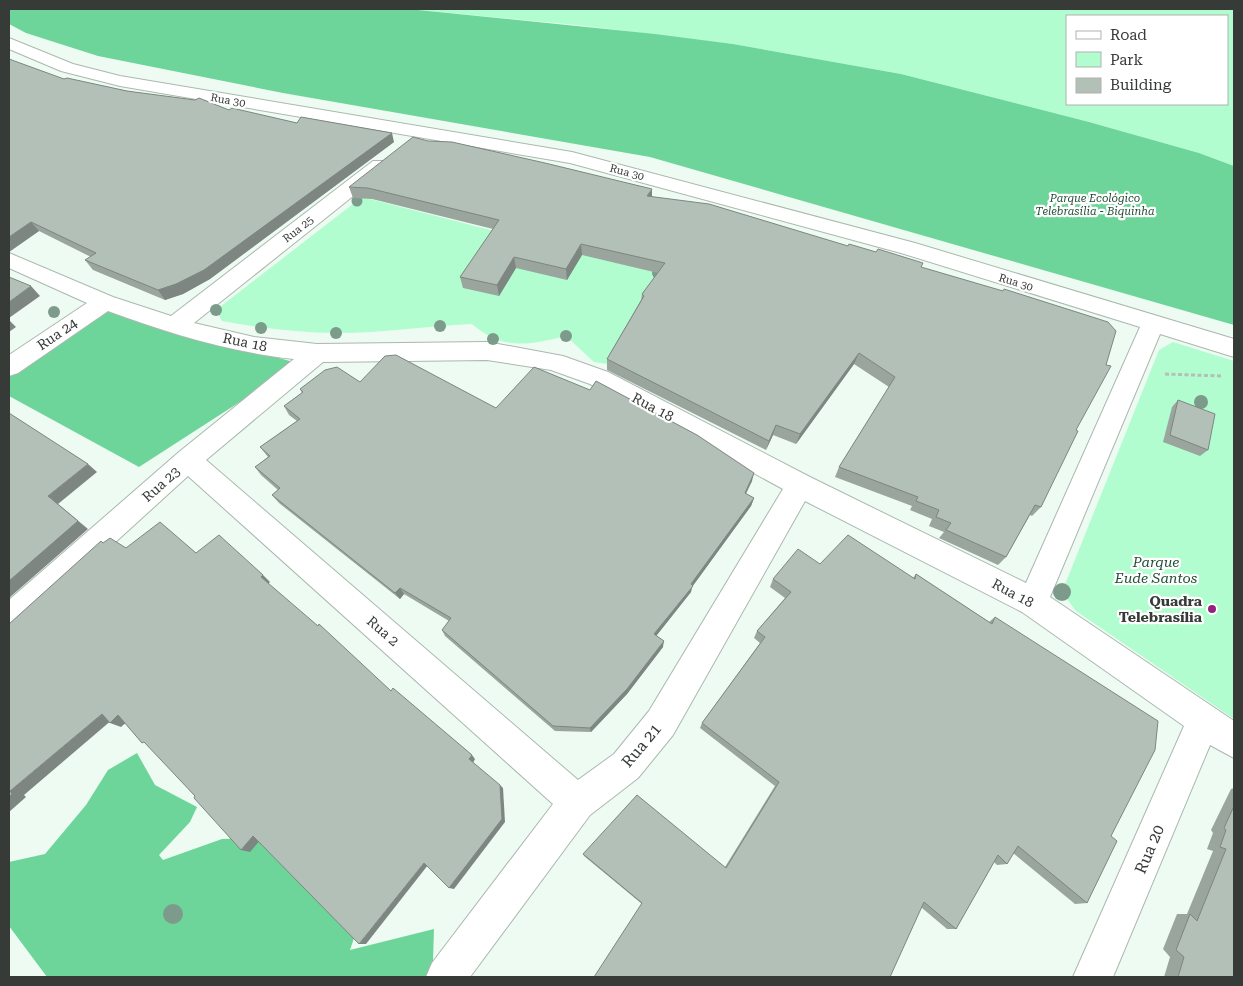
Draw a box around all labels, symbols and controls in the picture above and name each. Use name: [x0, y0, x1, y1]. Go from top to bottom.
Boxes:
legend: [1066, 15, 1228, 105]
text: Road: [1110, 26, 1147, 44]
text: Park: [1110, 51, 1144, 69]
text: Building: [1110, 76, 1172, 94]
street label: Rua 30: [209, 91, 246, 110]
street label: Rua 30: [608, 162, 646, 183]
park label: Parque Ecológico Telebrasília - Biquinha: [1035, 192, 1155, 218]
street label: Rua 25: [280, 213, 316, 245]
street label: Rua 30: [997, 271, 1035, 294]
street label: Rua 24: [34, 315, 80, 353]
street label: Rua 18: [221, 329, 269, 355]
street label: Rua 18: [629, 389, 677, 425]
street label: Rua 23: [139, 463, 183, 505]
park label: Parque Eude Santos: [1114, 554, 1198, 586]
street label: Rua 18: [989, 575, 1037, 611]
place label: Quadra Telebrasília: [1119, 593, 1203, 625]
marker: Quadra Telebrasília: [1206, 603, 1218, 615]
street label: Rua 2: [364, 613, 402, 649]
street label: Rua 21: [618, 719, 665, 771]
street label: Rua 20: [1131, 822, 1168, 877]

